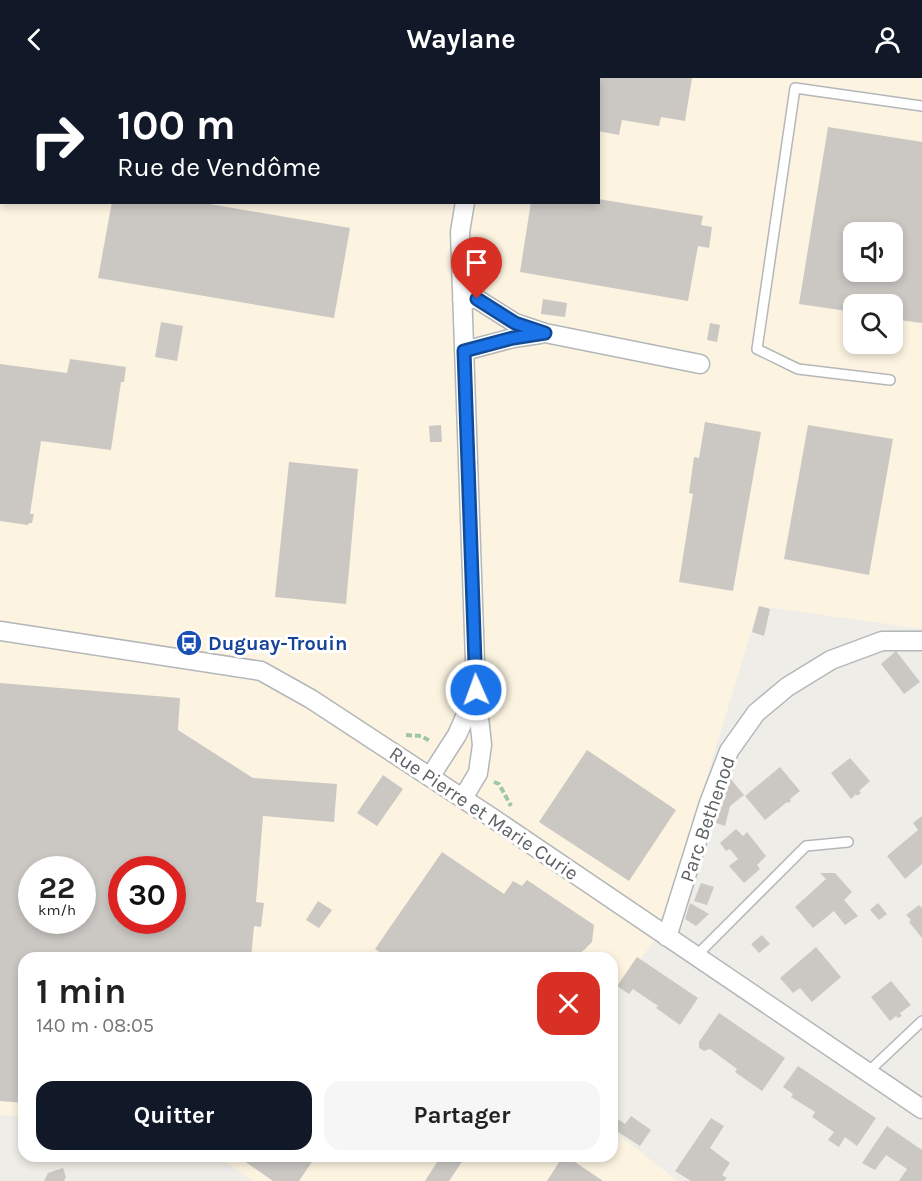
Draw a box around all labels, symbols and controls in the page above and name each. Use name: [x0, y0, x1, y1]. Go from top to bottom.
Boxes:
icon: back: [18, 23, 51, 56]
text: Waylane: [406, 23, 516, 55]
icon: person: [871, 23, 904, 56]
text: 100 m: [117, 100, 236, 150]
icon: right: [18, 102, 96, 180]
text: Rue de Vendôme: [117, 151, 321, 183]
map controls: [843, 222, 903, 354]
button: sound: [843, 222, 903, 282]
pin: [451, 237, 502, 299]
icon: arrive: [460, 246, 493, 279]
button: search: [843, 294, 903, 354]
bus stop icon: Duguay-Trouin: [174, 628, 204, 658]
place label: Duguay-Trouin: [208, 632, 347, 655]
position arrow: [444, 658, 508, 722]
street label: Rue Pierre et Marie Curie: [385, 742, 582, 885]
street label: Parc Bethenod: [675, 753, 740, 885]
speed limit sign: 30: [108, 856, 186, 934]
text: 22: [39, 870, 75, 906]
text: km/h: [38, 901, 76, 919]
text: 1 min: [36, 970, 126, 1012]
button: close: [537, 972, 600, 1035]
text: 140 m · 08:05: [36, 1014, 154, 1037]
button: Quitter: [36, 1081, 312, 1150]
button: Partager: [324, 1081, 600, 1150]

